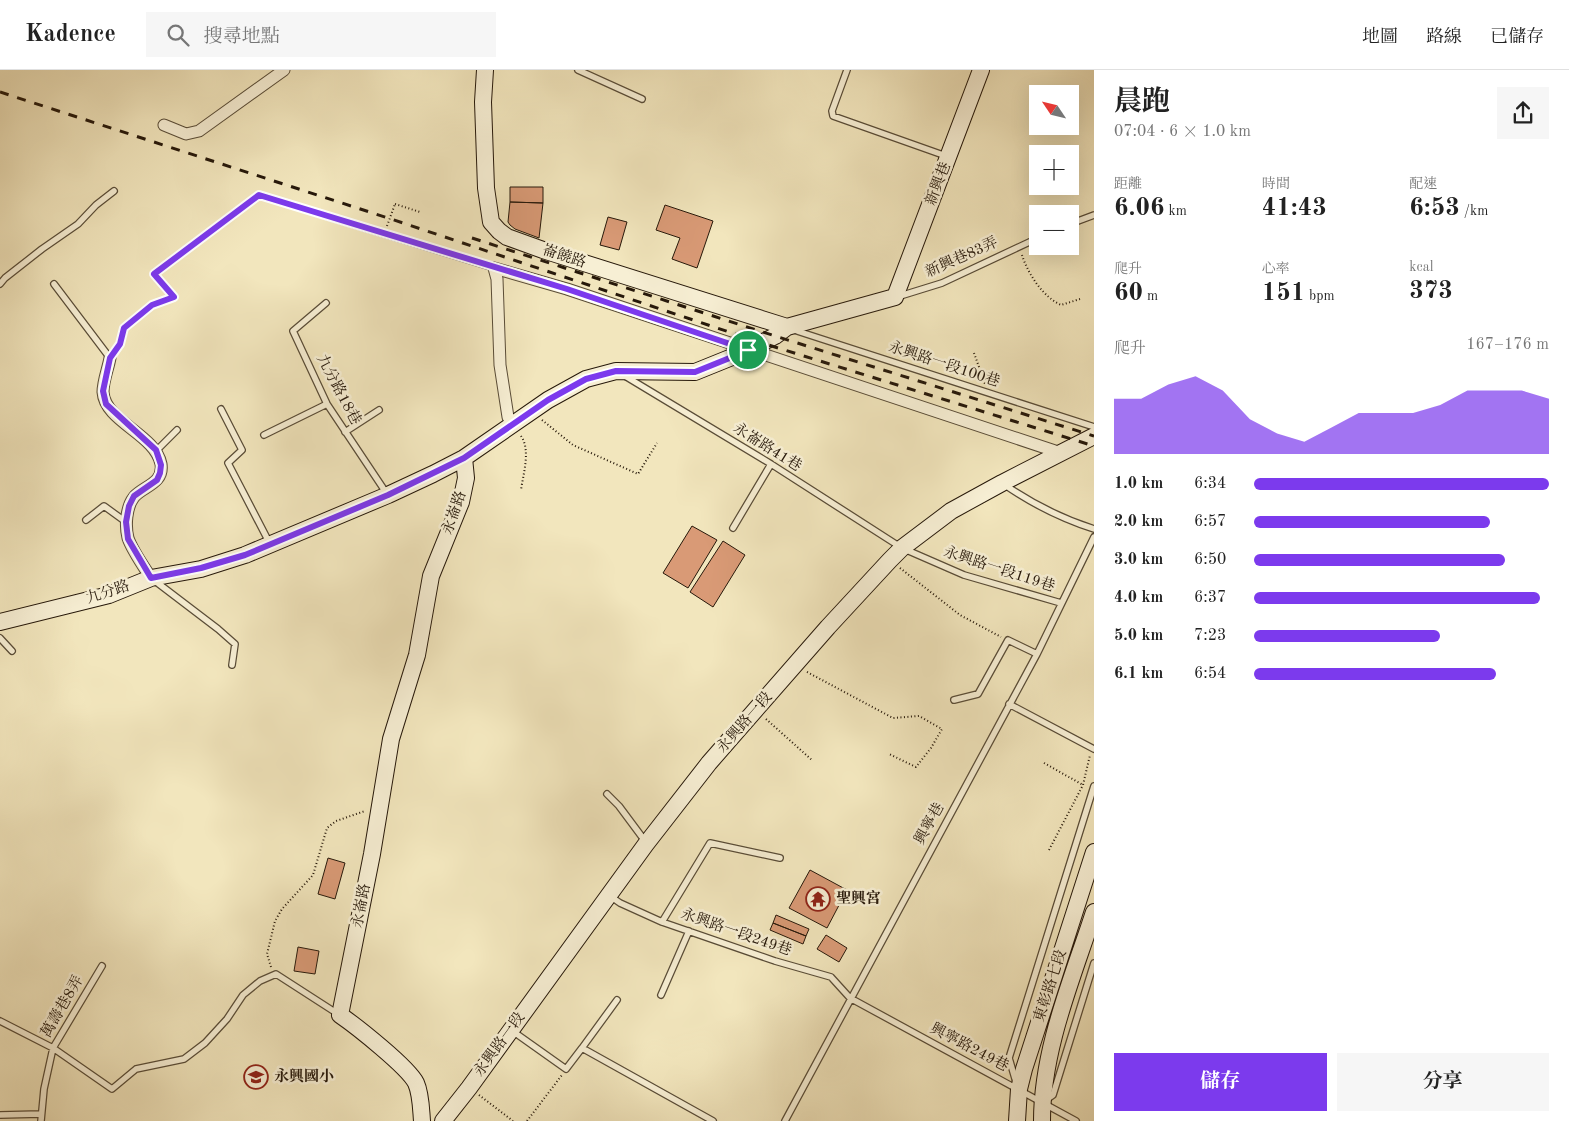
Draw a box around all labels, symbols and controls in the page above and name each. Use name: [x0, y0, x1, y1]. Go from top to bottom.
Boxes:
search box: [146, 12, 496, 57]
icon: search: [164, 21, 192, 49]
text: Kadence: [25, 23, 116, 47]
text: 搜尋地點: [204, 28, 280, 47]
text: 地圖: [1362, 28, 1398, 46]
text: 路線: [1426, 28, 1462, 46]
text: 已儲存: [1490, 28, 1544, 46]
north arrow: [1029, 85, 1079, 135]
map controls: [1029, 85, 1079, 255]
button: share: [1497, 87, 1549, 139]
text: 晨跑: [1114, 89, 1170, 117]
text: 07:04 · 6 × 1.0 km: [1114, 124, 1251, 140]
button: +: [1029, 145, 1079, 195]
street label: 新興巷: [922, 160, 954, 208]
text: 距離: [1114, 177, 1142, 191]
text: 時間: [1262, 177, 1290, 191]
text: 配速: [1409, 177, 1437, 191]
text: 6.06: [1114, 196, 1165, 221]
text: 41:43: [1262, 196, 1327, 221]
text: 6:53: [1409, 196, 1460, 221]
text: km: [1165, 204, 1187, 218]
text: /km: [1460, 204, 1488, 218]
button: −: [1029, 205, 1079, 255]
street label: 新興巷83弄: [923, 234, 1000, 281]
street label: 崙饒路: [540, 241, 588, 271]
text: kcal: [1409, 260, 1433, 274]
text: 爬升: [1114, 262, 1142, 276]
text: 心率: [1262, 262, 1290, 276]
text: 373: [1409, 279, 1453, 304]
text: 60: [1114, 281, 1143, 306]
text: 151: [1262, 281, 1305, 306]
text: m: [1143, 289, 1158, 303]
text: bpm: [1305, 289, 1335, 303]
pin: [727, 329, 769, 371]
icon: arrive: [734, 336, 762, 364]
text: 167–176 m: [1466, 337, 1549, 353]
street label: 永興路一段100巷: [886, 338, 1002, 390]
text: 爬升: [1114, 341, 1146, 357]
street label: 九分路18巷: [313, 351, 365, 428]
street label: 永崙路41巷: [730, 419, 805, 475]
text: 1.0 km: [1114, 476, 1163, 492]
text: 6:34: [1194, 476, 1226, 492]
street label: 永崙路: [439, 489, 469, 537]
text: 2.0 km: [1114, 514, 1163, 530]
text: 6:57: [1194, 514, 1226, 530]
street label: 永興路一段119巷: [941, 543, 1057, 595]
text: 3.0 km: [1114, 552, 1163, 568]
text: 6:50: [1194, 552, 1226, 568]
street label: 九分路: [84, 577, 132, 607]
text: 4.0 km: [1114, 590, 1163, 606]
text: 6:37: [1194, 590, 1226, 606]
text: 5.0 km: [1114, 628, 1163, 644]
text: 7:23: [1194, 628, 1226, 644]
text: 6.1 km: [1114, 666, 1163, 682]
text: 6:54: [1194, 666, 1226, 682]
street label: 永興路一段: [713, 688, 775, 756]
street label: 興寧巷: [910, 799, 947, 847]
street label: 永崙路: [348, 882, 374, 930]
temple icon: 聖興宮: [805, 886, 831, 912]
place label: 聖興宮: [836, 889, 881, 907]
street label: 永興路一段249巷: [679, 905, 794, 959]
street label: 東彰路七段: [1030, 947, 1070, 1024]
street label: 萬壽巷8弄: [38, 973, 87, 1040]
street label: 永興路一段: [470, 1009, 528, 1080]
street label: 興寧路249巷: [927, 1019, 1012, 1075]
button: 儲存: [1114, 1053, 1327, 1111]
button: 分享: [1337, 1053, 1549, 1111]
school or university icon: 永興國小: [243, 1064, 269, 1090]
place label: 永興國小: [274, 1067, 334, 1085]

